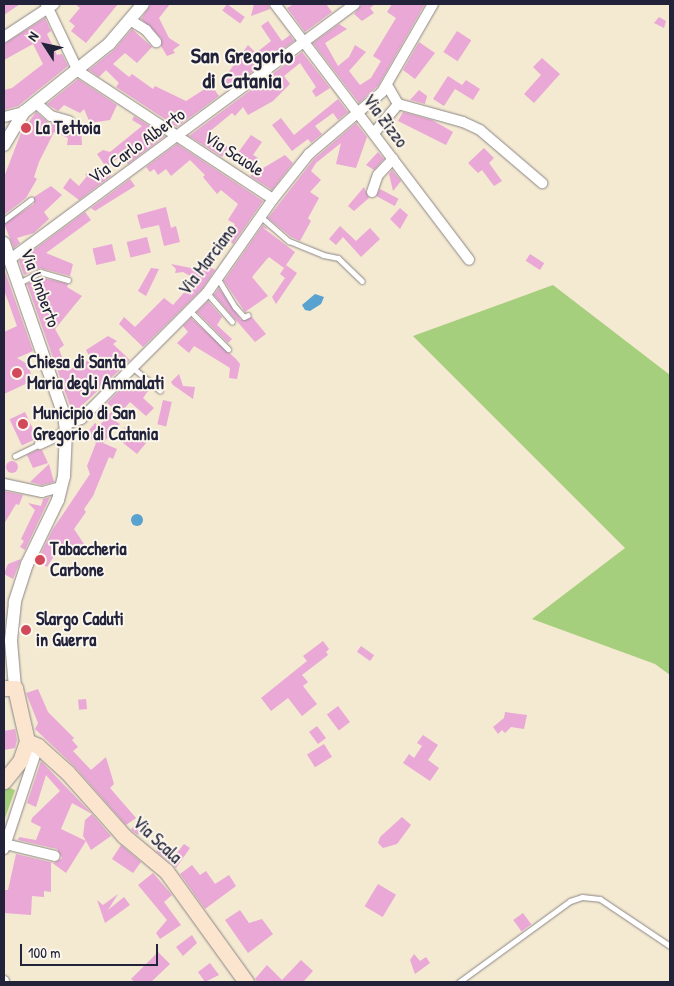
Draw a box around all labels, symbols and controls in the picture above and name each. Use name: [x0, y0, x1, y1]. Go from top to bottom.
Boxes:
north arrow: [20, 20, 70, 70]
text: N: [22, 28, 42, 45]
district label: San Gregorio di Catania: [191, 42, 293, 94]
street label: Via Zizzo: [358, 90, 412, 152]
street label: Via Carlo Alberto: [85, 104, 189, 188]
place label: La Tettoia: [36, 117, 100, 139]
marker: La Tettoia: [20, 122, 32, 134]
street label: Via Scuole: [200, 127, 268, 181]
street label: Via Marciano: [174, 220, 242, 300]
street label: Via Umberto: [16, 246, 64, 330]
place label: Chiesa di Santa Maria degli Ammalati: [27, 352, 164, 394]
marker: Chiesa di Santa Maria degli Ammalati: [11, 367, 23, 379]
place label: Municipio di San Gregorio di Catania: [33, 403, 158, 446]
marker: Municipio di San Gregorio di Catania: [17, 418, 29, 430]
place label: Tabaccheria Carbone: [50, 539, 127, 582]
marker: Tabaccheria Carbone: [34, 554, 46, 566]
place label: Slargo Caduti in Guerra: [36, 609, 124, 652]
marker: Slargo Caduti in Guerra: [20, 624, 32, 636]
street label: Via Scala: [128, 812, 186, 868]
scale bar: [22, 934, 160, 966]
text: 100 m: [28, 942, 61, 963]

